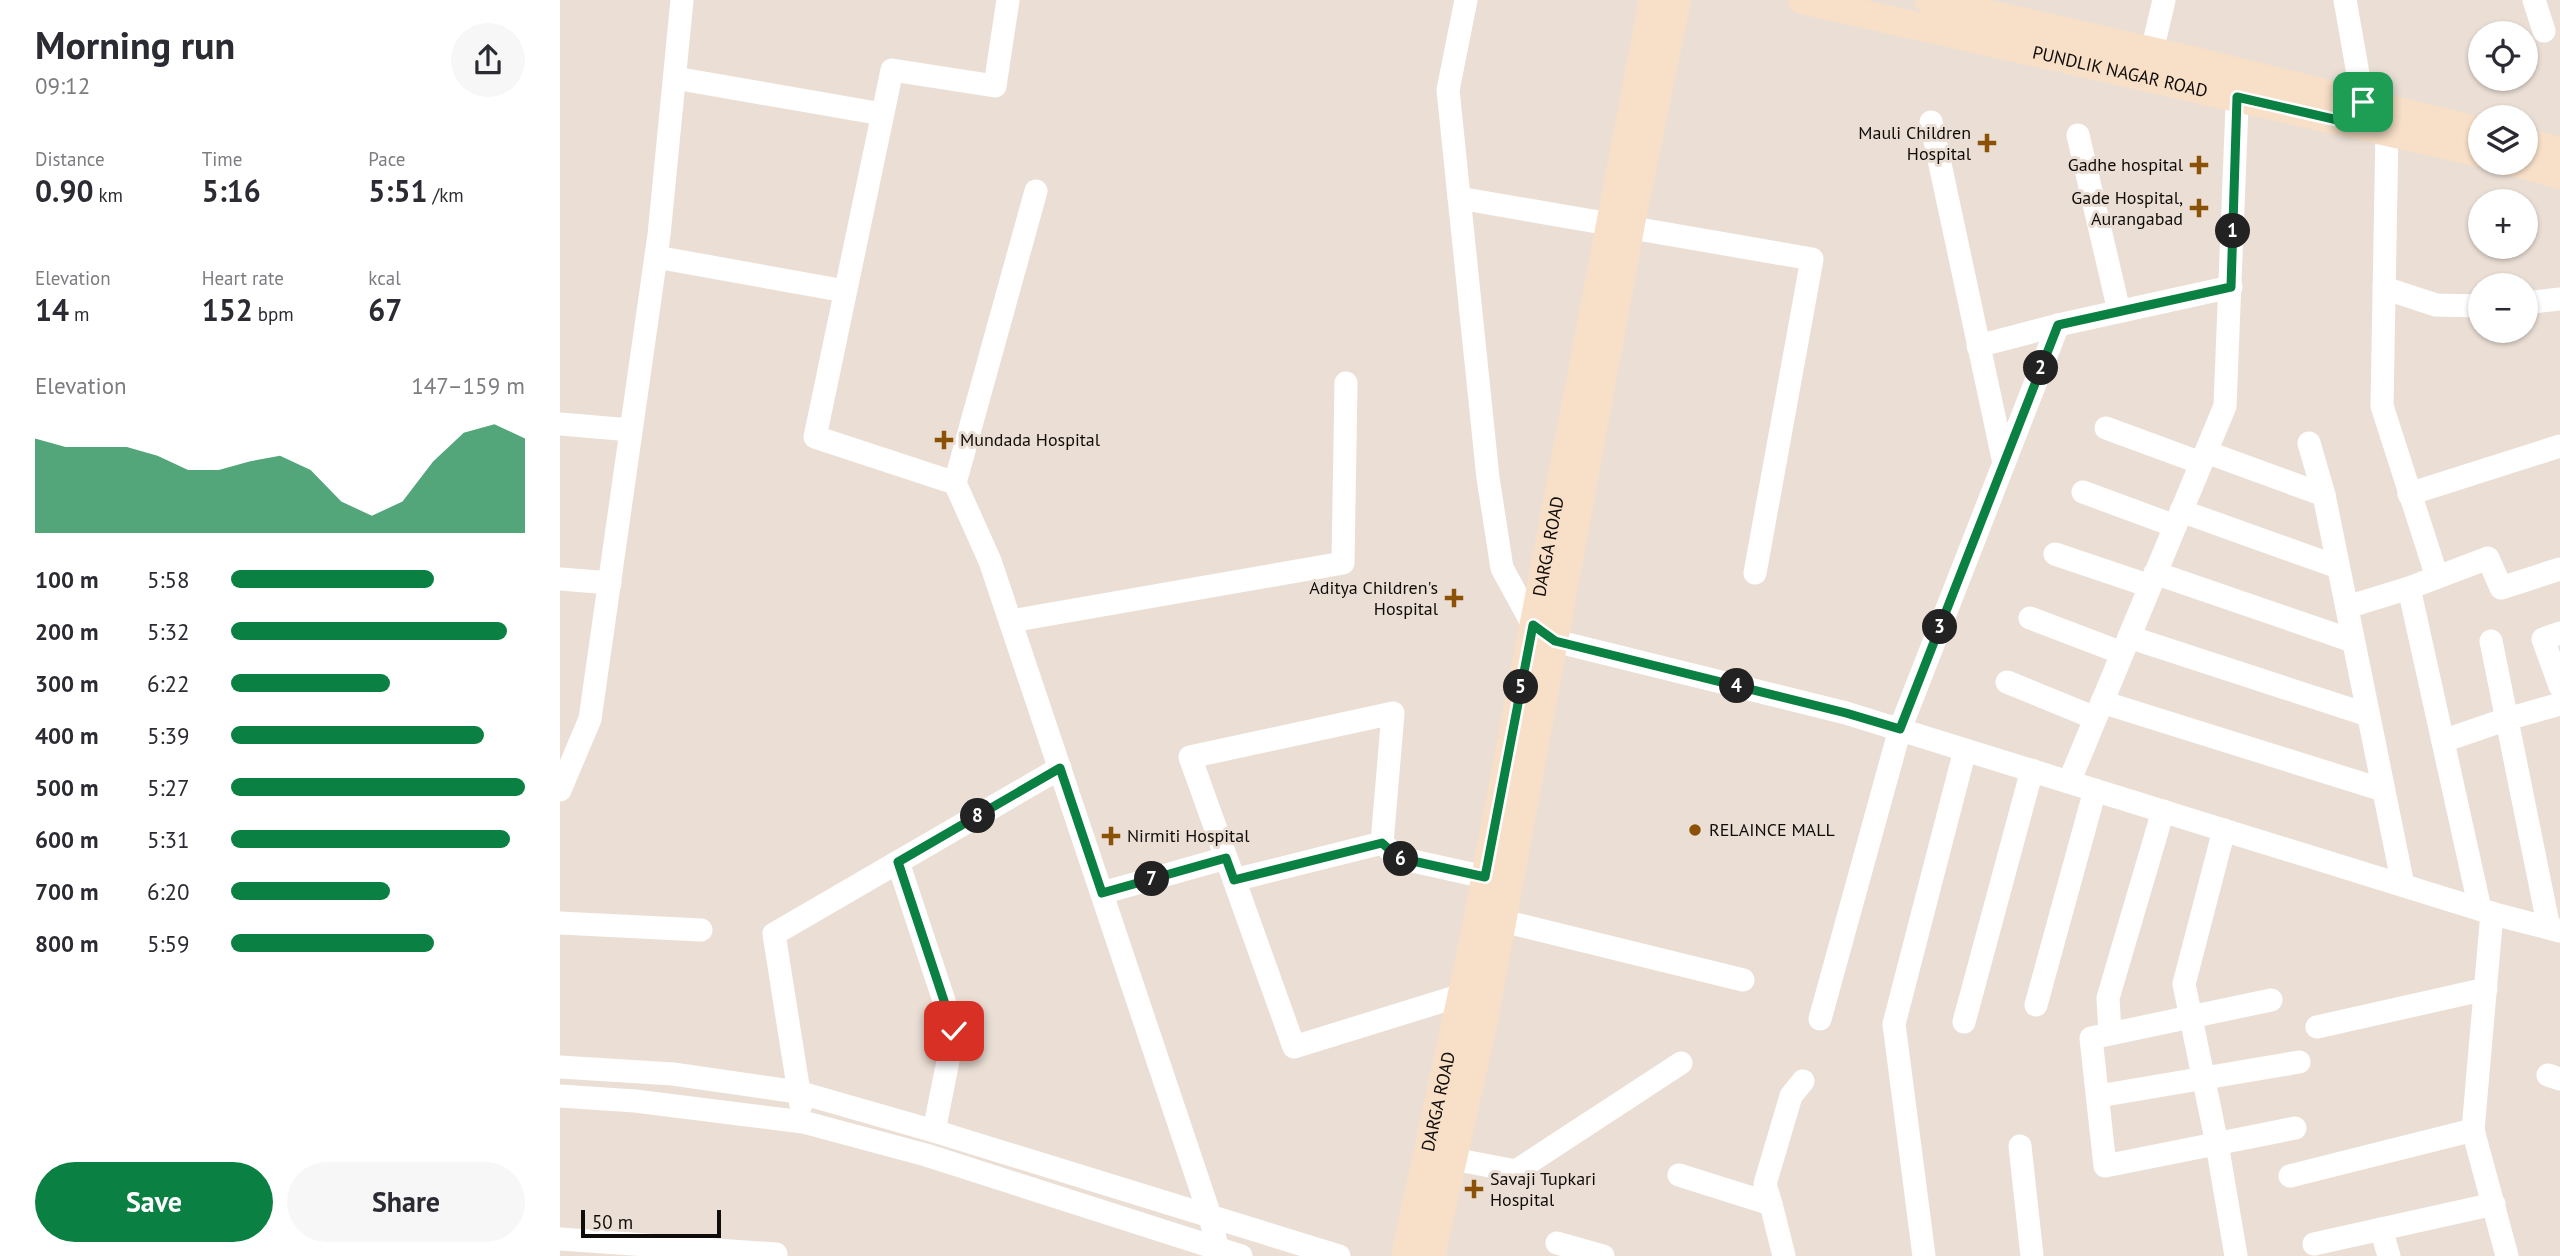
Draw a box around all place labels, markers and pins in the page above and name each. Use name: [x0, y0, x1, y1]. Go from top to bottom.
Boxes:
pin: [2333, 72, 2393, 132]
place label: Mauli Children Hospital: [1858, 121, 1972, 165]
marker: Mauli Children Hospital: [1977, 133, 1997, 153]
place label: Gadhe hospital: [2068, 153, 2184, 176]
marker: Gadhe hospital: [2189, 155, 2209, 175]
place label: Gade Hospital, Aurangabad: [2071, 186, 2183, 230]
marker: Gade Hospital, Aurangabad: [2189, 198, 2209, 218]
pin: 1: [2216, 214, 2250, 248]
pin: 2: [2024, 350, 2058, 386]
place label: Mundada Hospital: [960, 428, 1101, 451]
marker: Mundada Hospital: [934, 430, 954, 450]
place label: Aditya Children's Hospital: [1309, 576, 1439, 620]
marker: Aditya Children's Hospital: [1444, 588, 1464, 608]
pin: 3: [1922, 610, 1958, 644]
pin: 4: [1720, 668, 1754, 704]
pin: 5: [1504, 670, 1538, 704]
pin: 8: [960, 798, 996, 834]
place label: RELAINCE MALL: [1709, 818, 1835, 841]
marker: RELAINCE MALL: [1687, 822, 1703, 838]
place label: Nirmiti Hospital: [1127, 824, 1250, 847]
marker: Nirmiti Hospital: [1101, 826, 1121, 846]
pin: 6: [1384, 842, 1418, 876]
pin: 7: [1134, 862, 1170, 896]
pin: [924, 1001, 984, 1061]
place label: Savaji Tupkari Hospital: [1490, 1167, 1596, 1211]
marker: Savaji Tupkari Hospital: [1464, 1179, 1484, 1199]

